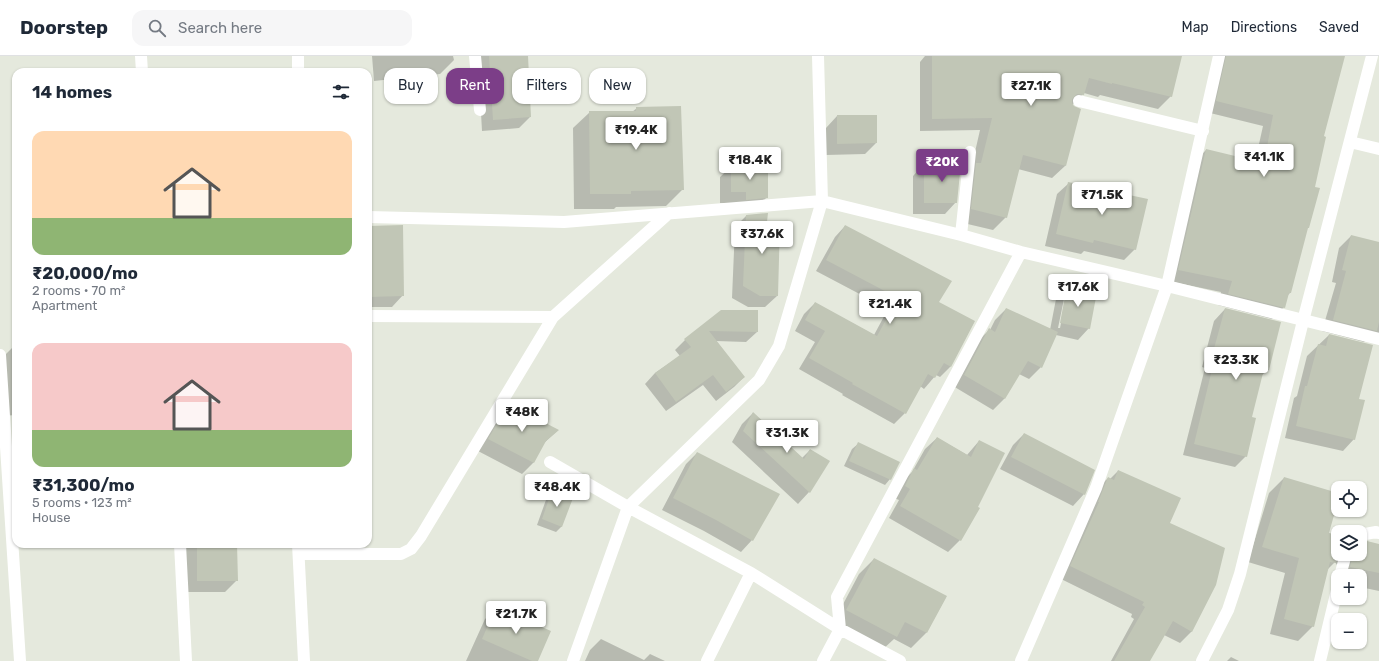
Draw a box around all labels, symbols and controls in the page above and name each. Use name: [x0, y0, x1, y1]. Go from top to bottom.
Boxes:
search box: [132, 10, 412, 46]
text: Doorstep: [20, 16, 108, 39]
icon: search: [146, 17, 168, 39]
text: Search here: [178, 19, 262, 37]
text: Map: [1182, 19, 1209, 36]
text: Directions: [1231, 19, 1297, 36]
text: Saved: [1319, 19, 1359, 36]
chip: Buy: [384, 68, 438, 104]
chip: Rent: [446, 68, 504, 104]
chip: Filters: [512, 68, 581, 104]
chip: New: [589, 68, 646, 104]
pin: ₹27.1K: [998, 73, 1064, 107]
text: ₹27.1K: [1011, 78, 1051, 93]
icon: filters: [330, 81, 352, 103]
text: 14 homes: [32, 82, 112, 102]
pin: ₹19.4K: [603, 117, 669, 151]
text: ₹19.4K: [614, 122, 658, 137]
pin: ₹41.1K: [1231, 144, 1297, 178]
pin: ₹18.4K: [717, 147, 783, 181]
pin: ₹20K: [918, 149, 966, 183]
text: ₹41.1K: [1244, 149, 1284, 164]
text: ₹18.4K: [728, 152, 772, 167]
text: ₹20K: [925, 154, 959, 169]
icon: home: [156, 157, 228, 229]
pin: ₹71.5K: [1069, 182, 1135, 216]
text: ₹71.5K: [1081, 187, 1123, 202]
pin: ₹37.6K: [729, 221, 795, 255]
text: ₹37.6K: [740, 226, 784, 241]
text: ₹20,000/mo: [32, 263, 138, 283]
pin: ₹17.6K: [1045, 274, 1111, 308]
text: ₹17.6K: [1057, 279, 1099, 294]
text: 2 rooms · 70 m²: [32, 283, 126, 298]
pin: ₹21.4K: [857, 291, 923, 325]
text: ₹21.4K: [868, 296, 912, 311]
text: Apartment: [32, 298, 97, 313]
pin: ₹23.3K: [1203, 347, 1269, 381]
text: ₹23.3K: [1213, 352, 1259, 367]
icon: home: [156, 369, 228, 441]
pin: ₹48K: [498, 399, 546, 433]
text: ₹48K: [505, 404, 539, 419]
pin: ₹31.3K: [754, 420, 820, 454]
text: ₹31.3K: [765, 425, 809, 440]
pin: ₹48.4K: [524, 474, 590, 508]
text: ₹31,300/mo: [32, 475, 135, 495]
text: ₹48.4K: [534, 479, 580, 494]
map controls: [1331, 481, 1367, 649]
button: locate: [1331, 481, 1367, 517]
text: 5 rooms · 123 m²: [32, 495, 132, 510]
text: House: [32, 510, 70, 525]
button: layers: [1331, 525, 1367, 561]
button: +: [1331, 569, 1367, 605]
pin: ₹21.7K: [483, 601, 549, 635]
text: ₹21.7K: [495, 606, 537, 621]
button: −: [1331, 613, 1367, 649]

